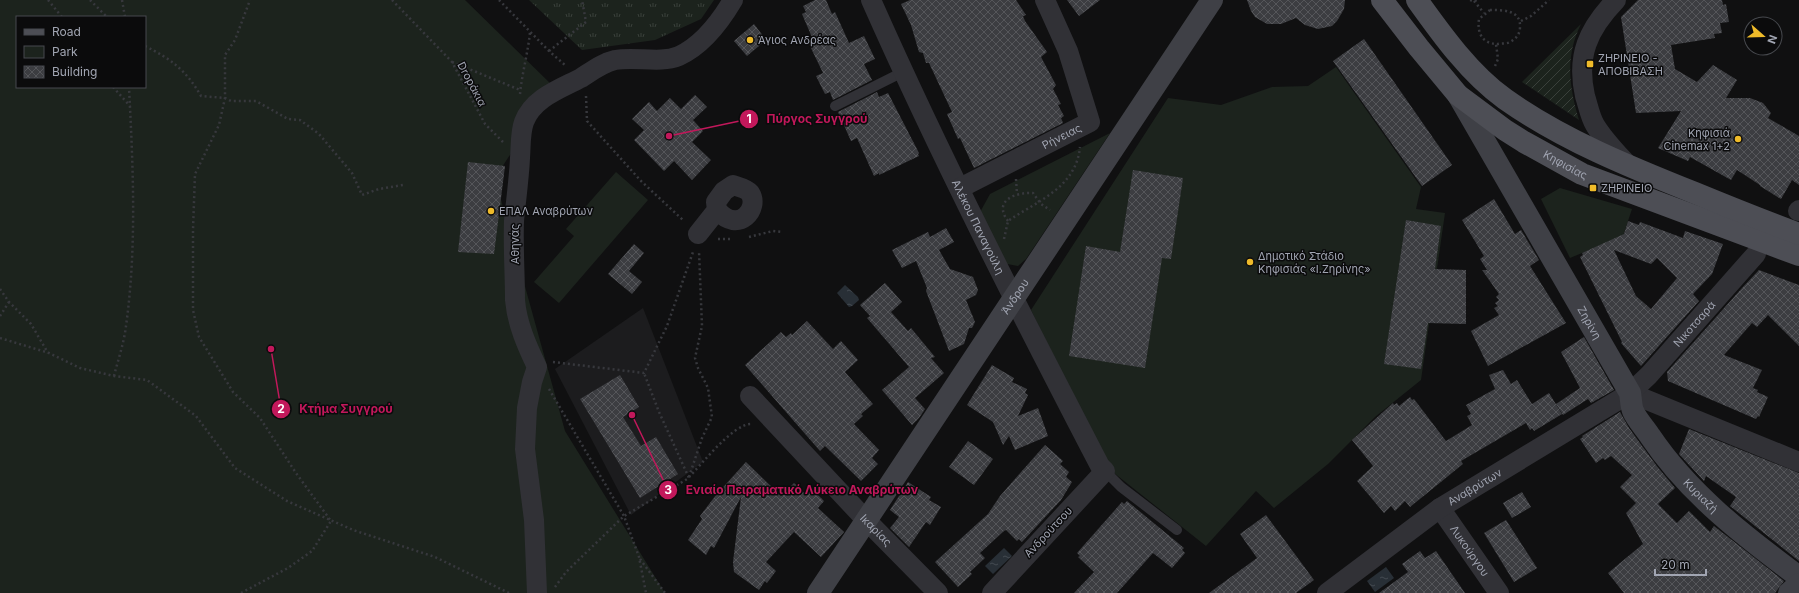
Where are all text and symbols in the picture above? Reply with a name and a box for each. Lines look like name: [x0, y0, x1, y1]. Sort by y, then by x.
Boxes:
legend: [16, 16, 146, 88]
north arrow: [1743, 16, 1783, 56]
text: Road: [52, 24, 81, 39]
place label: Άγιος Ανδρέας: [758, 33, 836, 47]
text: N: [1764, 33, 1780, 46]
marker: Άγιος Ανδρέας: [745, 35, 755, 45]
text: Park: [52, 44, 78, 59]
place label: ΖΗΡΙΝΕΙΟ - ΑΠΟΒΙΒΑΣΗ: [1598, 51, 1663, 78]
street label: Dropάκια: [454, 59, 490, 109]
marker: ΖΗΡΙΝΕΙΟ - ΑΠΟΒΙΒΑΣΗ: [1585, 59, 1595, 69]
text: Building: [52, 64, 97, 79]
callout: Πύργος Συγγρού: [739, 107, 876, 131]
text: 1: [746, 111, 752, 126]
text: Πύργος Συγγρού: [766, 111, 868, 126]
street label: Ρήνειας: [1040, 121, 1084, 152]
place label: Κηφισιά Cinemax 1+2: [1663, 126, 1730, 153]
marker: Κηφισιά Cinemax 1+2: [1733, 134, 1743, 144]
street label: Κηφισίας: [1541, 147, 1589, 182]
street label: Αλέκου Παναγούλη: [949, 177, 1008, 277]
place label: ΖΗΡΙΝΕΙΟ: [1601, 181, 1652, 195]
marker: ΖΗΡΙΝΕΙΟ: [1588, 183, 1598, 193]
place label: ΕΠΑΛ Αναβρύτων: [499, 204, 593, 218]
marker: ΕΠΑΛ Αναβρύτων: [486, 206, 496, 216]
street label: Αθηνάς: [508, 224, 522, 264]
place label: Δημοτικό Στάδιο Κηφισιάς «Ι.Ζηρίνης»: [1258, 249, 1371, 276]
marker: Δημοτικό Στάδιο Κηφισιάς «Ι.Ζηρίνης»: [1245, 257, 1255, 267]
street label: Άνδρου: [998, 276, 1032, 317]
street label: Νικοτσαρά: [1670, 298, 1718, 350]
street label: Ζηρίνη: [1574, 304, 1605, 342]
callout: Κτήμα Συγγρού: [271, 397, 401, 421]
text: 2: [277, 401, 285, 416]
text: Κτήμα Συγγρού: [299, 401, 393, 416]
street label: Αναβρύτων: [1445, 465, 1505, 509]
street label: Κυριαζή: [1680, 476, 1721, 516]
callout: Ενιαίο Πειραματικό Λύκειο Αναβρύτων: [658, 478, 926, 502]
text: 3: [664, 482, 672, 497]
text: Ενιαίο Πειραματικό Λύκειο Αναβρύτων: [686, 482, 919, 497]
street label: Ανδρούτσου: [1021, 504, 1075, 560]
street label: Ικαρίας: [857, 511, 895, 549]
street label: Λυκούργου: [1447, 522, 1492, 579]
scale bar: [1655, 551, 1706, 577]
text: 20 m: [1661, 557, 1690, 572]

